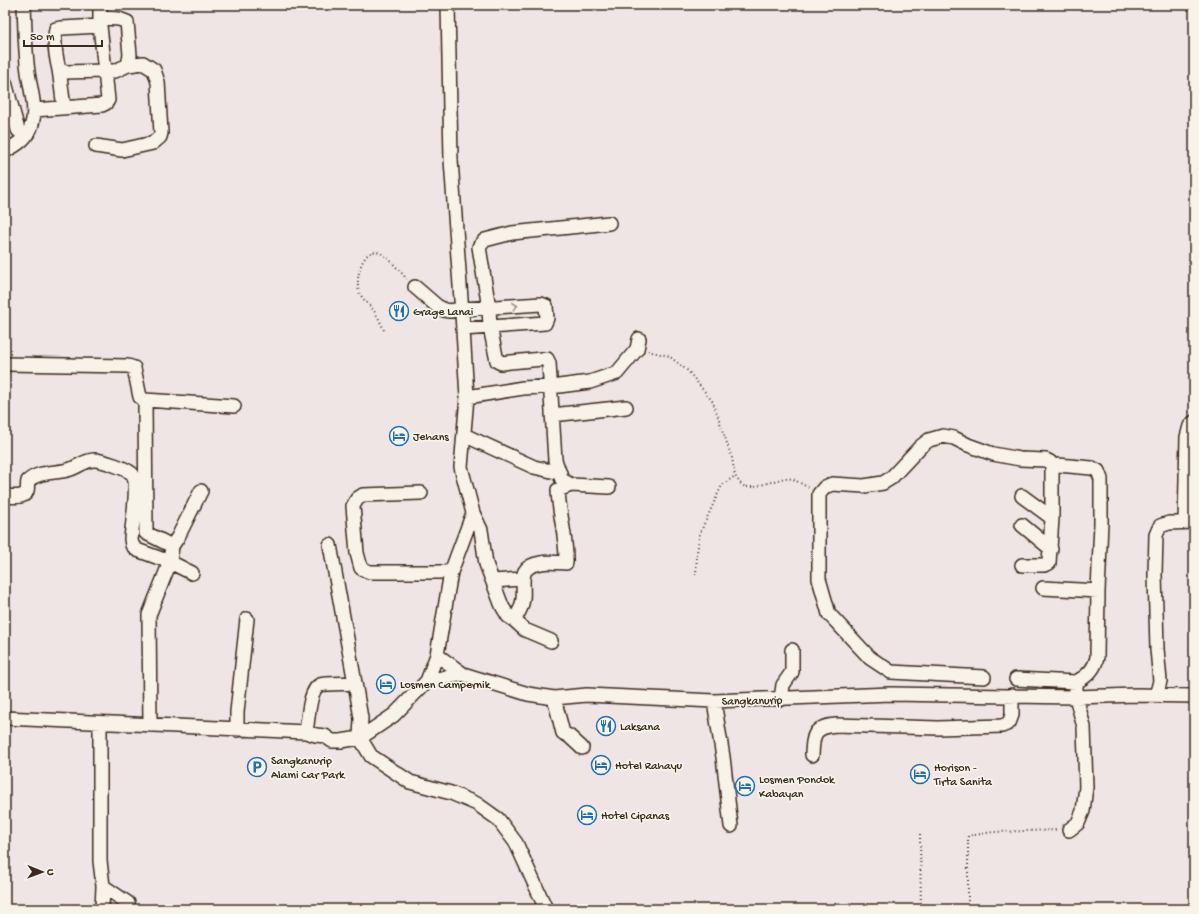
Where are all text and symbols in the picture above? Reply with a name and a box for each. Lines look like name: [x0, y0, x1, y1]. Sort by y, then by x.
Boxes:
scale bar: [24, 22, 102, 48]
text: 50 m: [30, 31, 55, 45]
restaurant icon: Grage Lanai: [388, 300, 410, 322]
one-way arrow: [512, 301, 518, 310]
place label: Grage Lanai: [413, 306, 474, 320]
hotel icon: Jehans: [388, 425, 410, 447]
place label: Jehans: [413, 431, 449, 445]
hotel icon: Losmen Campernik: [375, 673, 397, 695]
place label: Losmen Campernik: [400, 679, 492, 693]
street label: Sangkanurip: [721, 694, 783, 710]
restaurant icon: Laksana: [595, 715, 617, 737]
place label: Laksana: [620, 721, 660, 735]
hotel icon: Hotel Rahayu: [590, 754, 612, 776]
place label: Sangkanurip Alami Car Park: [271, 755, 346, 783]
parking icon: Sangkanurip Alami Car Park: [246, 756, 268, 778]
place label: Hotel Rahayu: [615, 760, 683, 774]
place label: Horison - Tirta Sanita: [933, 762, 992, 790]
hotel icon: Horison - Tirta Sanita: [909, 763, 931, 785]
place label: Losmen Pondok Kabayan: [759, 774, 836, 802]
hotel icon: Losmen Pondok Kabayan: [734, 775, 756, 797]
hotel icon: Hotel Cipanas: [576, 804, 598, 826]
place label: Hotel Cipanas: [601, 810, 670, 824]
north arrow: [22, 852, 62, 892]
text: U: [44, 869, 56, 876]

